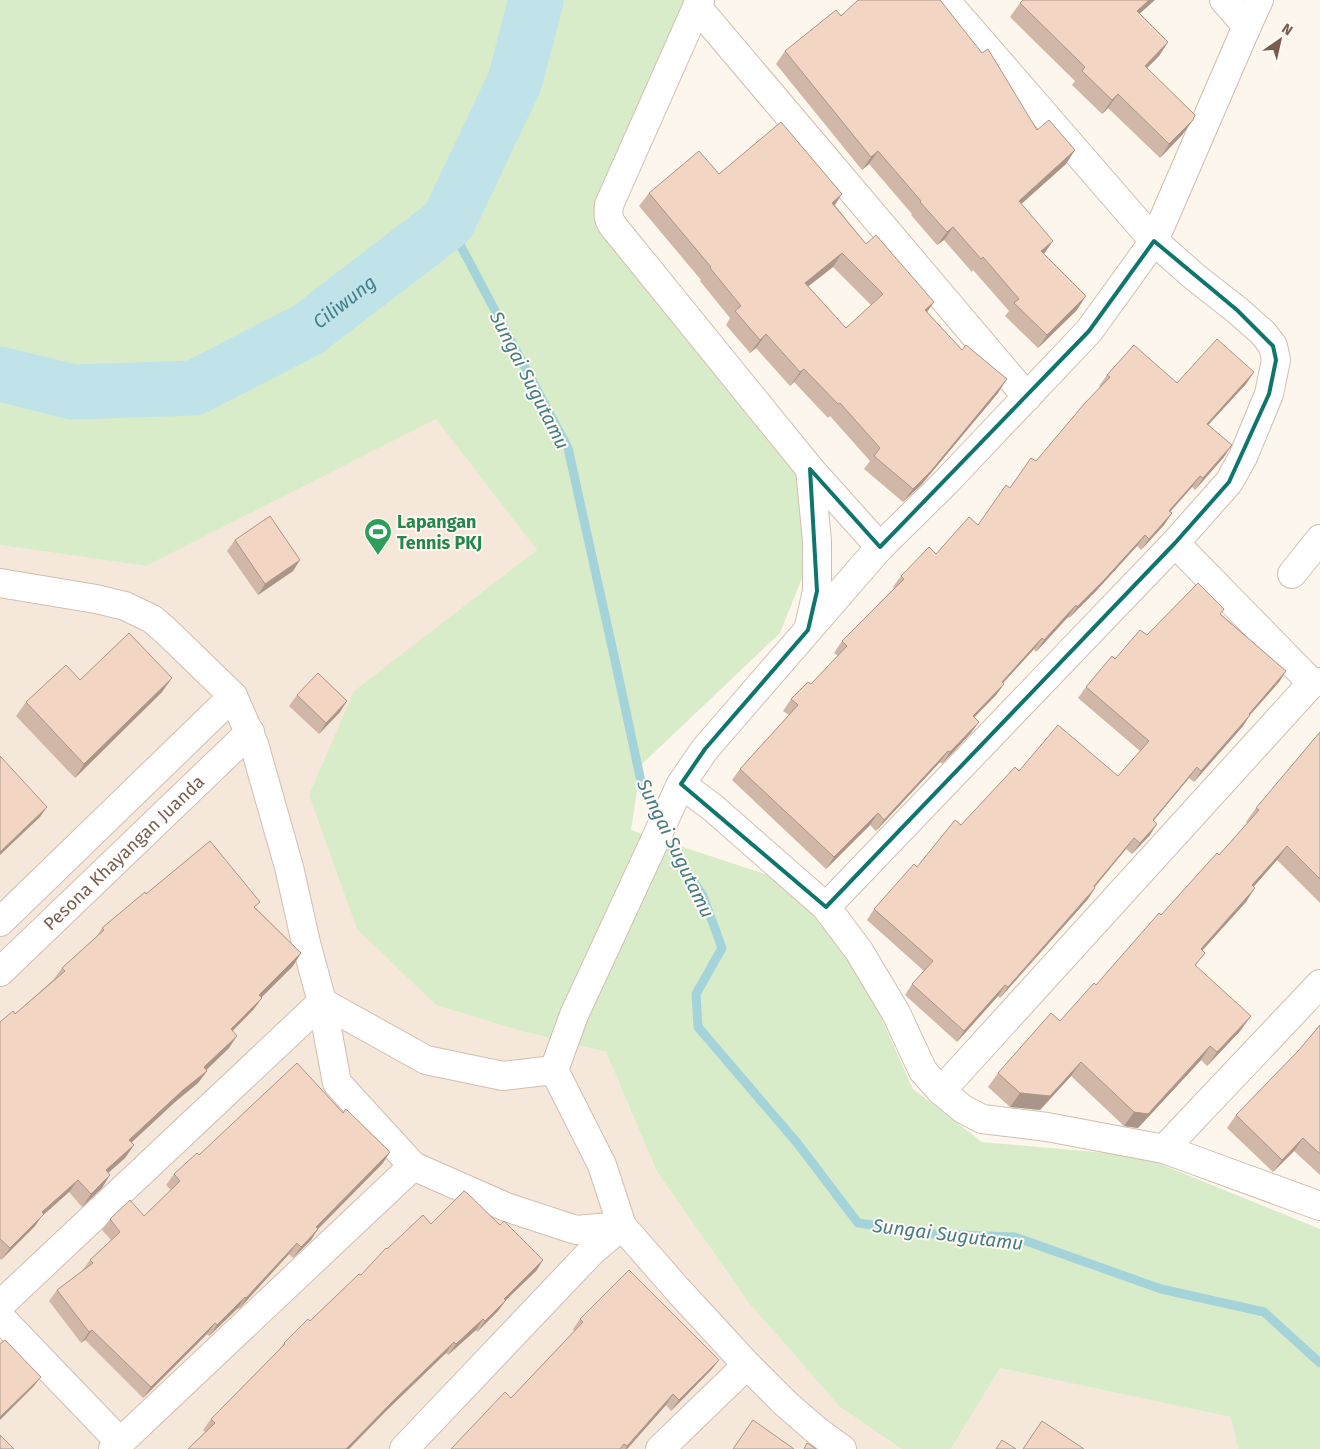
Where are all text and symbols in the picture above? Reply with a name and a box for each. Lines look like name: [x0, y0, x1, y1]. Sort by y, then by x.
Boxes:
north arrow: [1255, 15, 1305, 65]
text: N: [1278, 20, 1296, 39]
water label: Ciliwung: [308, 271, 380, 333]
water label: Sungai Sugutamu: [484, 307, 574, 453]
place label: Lapangan Tennis PKJ: [397, 511, 482, 554]
sports icon: Lapangan Tennis PKJ: [363, 517, 393, 556]
street label: Pesona Khayangan Juanda: [39, 771, 209, 935]
water label: Sungai Sugutamu: [632, 774, 719, 921]
water label: Sungai Sugutamu: [870, 1214, 1025, 1255]

